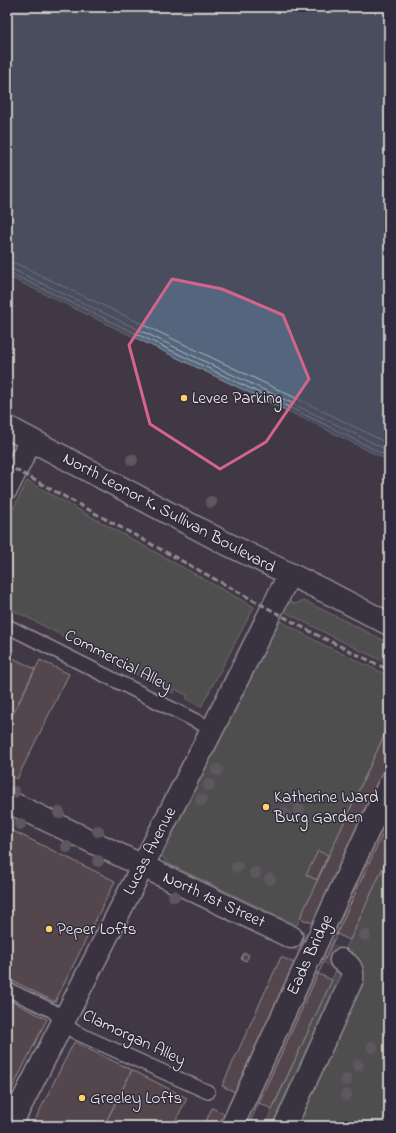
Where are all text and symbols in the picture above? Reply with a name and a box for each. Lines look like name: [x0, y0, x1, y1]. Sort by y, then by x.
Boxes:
place label: Levee Parking: [192, 386, 282, 413]
marker: Levee Parking: [179, 393, 189, 403]
street label: North Leonor K. Sullivan Boulevard: [58, 446, 280, 580]
street label: Commercial Alley: [59, 623, 176, 700]
place label: Katherine Ward Burg Garden: [273, 785, 379, 832]
street label: Lucas Avenue: [117, 802, 183, 900]
marker: Katherine Ward Burg Garden: [261, 802, 271, 812]
street label: North 1st Street: [159, 865, 270, 935]
street label: Eads Bridge: [280, 910, 342, 1000]
place label: Peper Lofts: [57, 917, 137, 942]
marker: Peper Lofts: [44, 924, 54, 934]
street label: Clamorgan Alley: [77, 1003, 190, 1075]
place label: Greeley Lofts: [90, 1086, 182, 1112]
marker: Greeley Lofts: [77, 1093, 87, 1103]

